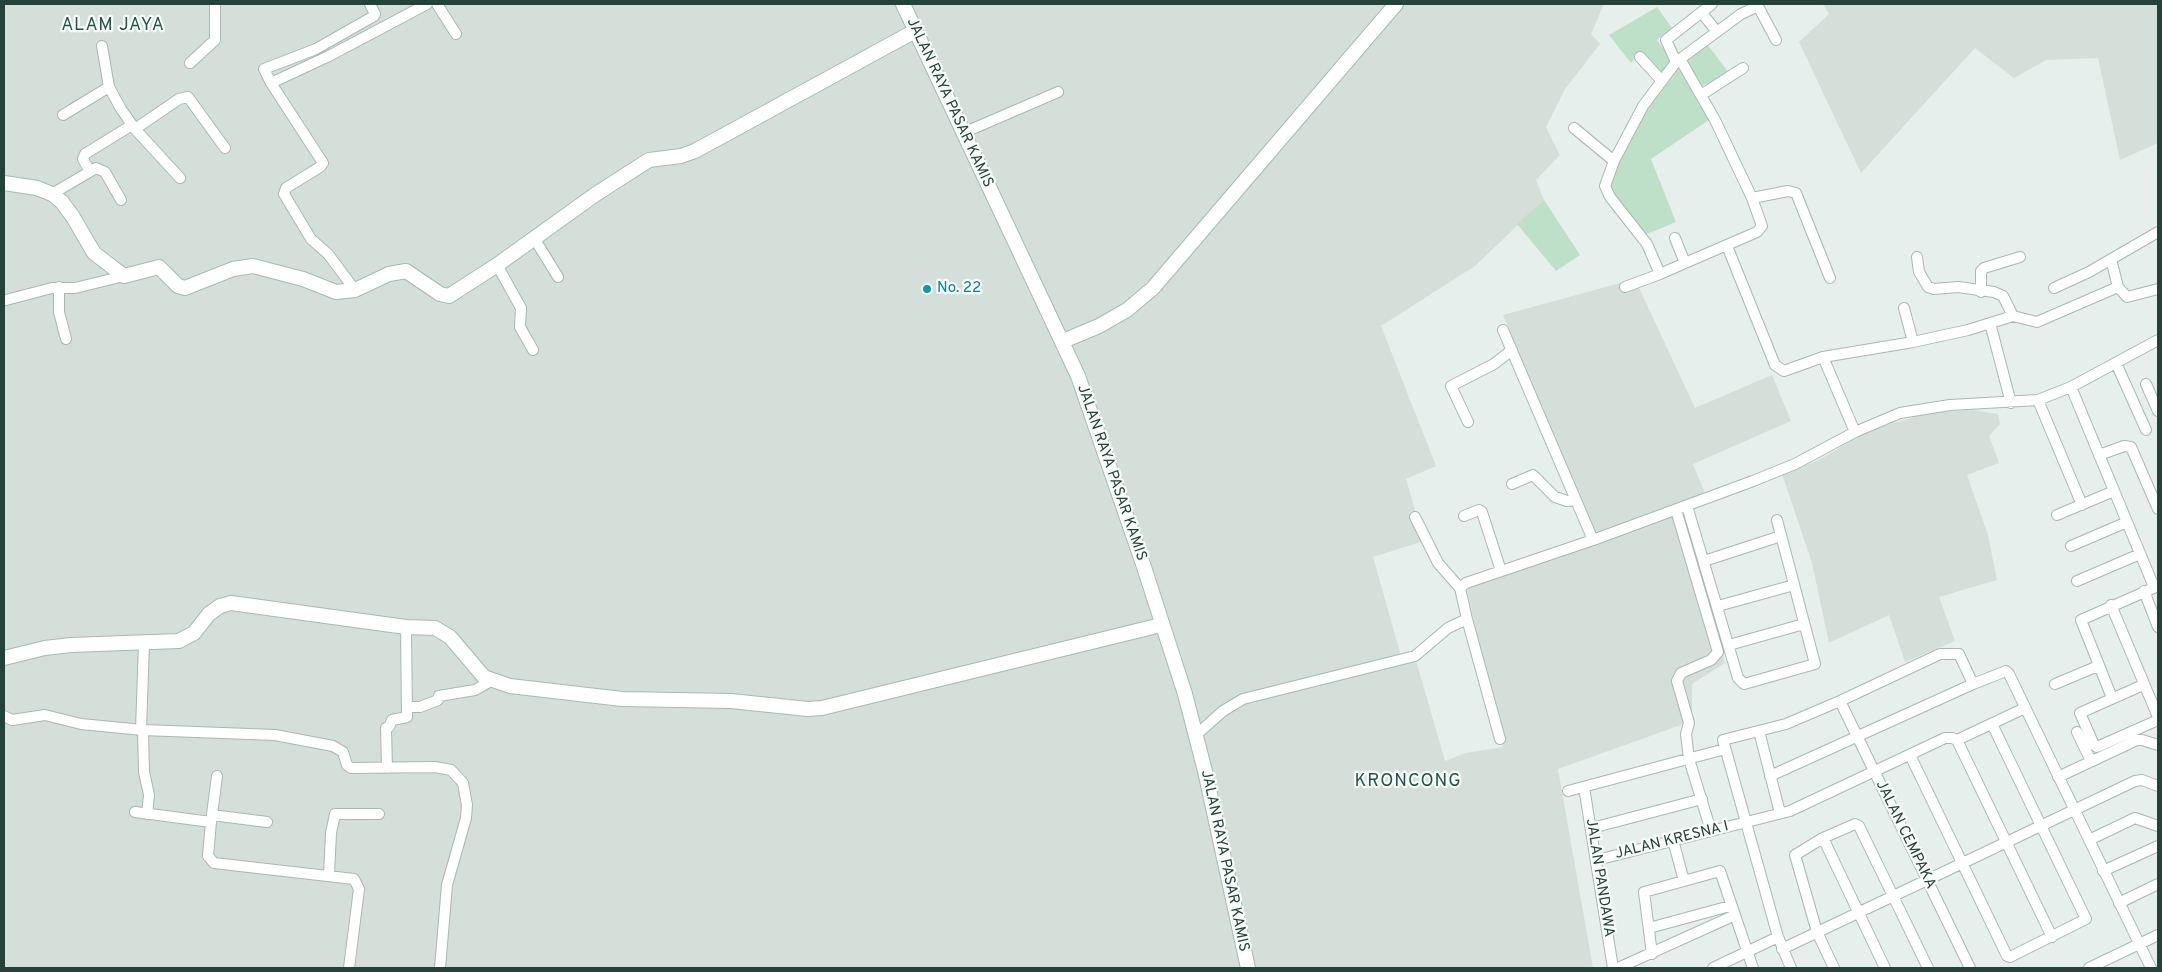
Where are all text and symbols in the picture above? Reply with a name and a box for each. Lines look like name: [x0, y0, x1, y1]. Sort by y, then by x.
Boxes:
district label: ALAM JAYA: [60, 15, 166, 37]
street label: JALAN RAYA PASAR KAMIS: [902, 15, 996, 191]
place label: No. 22: [937, 280, 981, 298]
marker: No. 22: [921, 283, 933, 295]
street label: JALAN RAYA PASAR KAMIS: [1072, 382, 1150, 564]
street label: JALAN RAYA PASAR KAMIS: [1196, 769, 1252, 953]
district label: KRONCONG: [1353, 771, 1463, 793]
street label: JALAN CEMPAKA: [1871, 778, 1939, 892]
street label: JALAN PANDAWA: [1581, 817, 1617, 939]
street label: JALAN KRESNA I: [1613, 818, 1731, 864]

